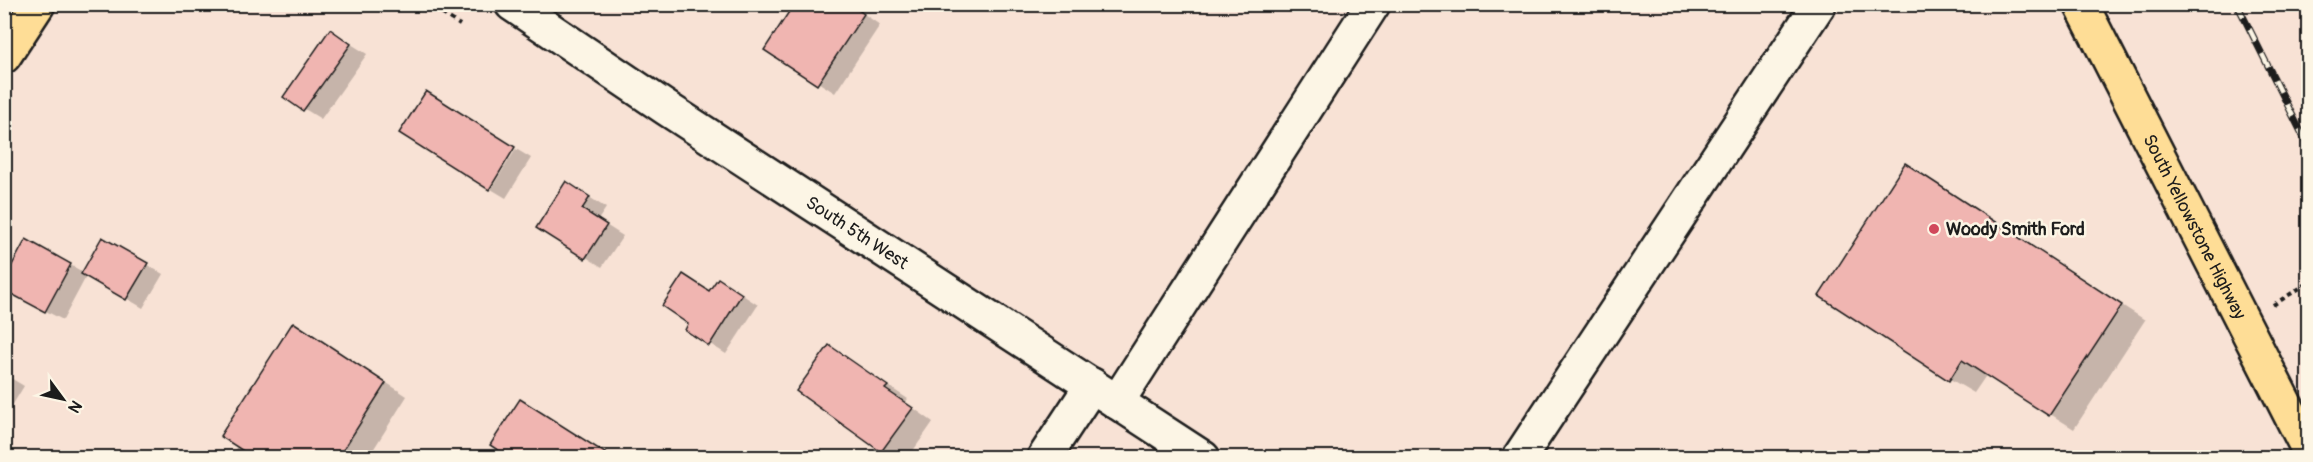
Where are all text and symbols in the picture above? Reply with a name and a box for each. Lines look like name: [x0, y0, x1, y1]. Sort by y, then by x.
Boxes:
street label: South Yellowstone Highway: [2138, 130, 2252, 323]
street label: South 5th West: [802, 191, 913, 275]
place label: Woody Smith Ford: [1946, 218, 2085, 241]
marker: Woody Smith Ford: [1927, 222, 1941, 236]
north arrow: [33, 369, 93, 429]
text: N: [63, 397, 86, 417]

